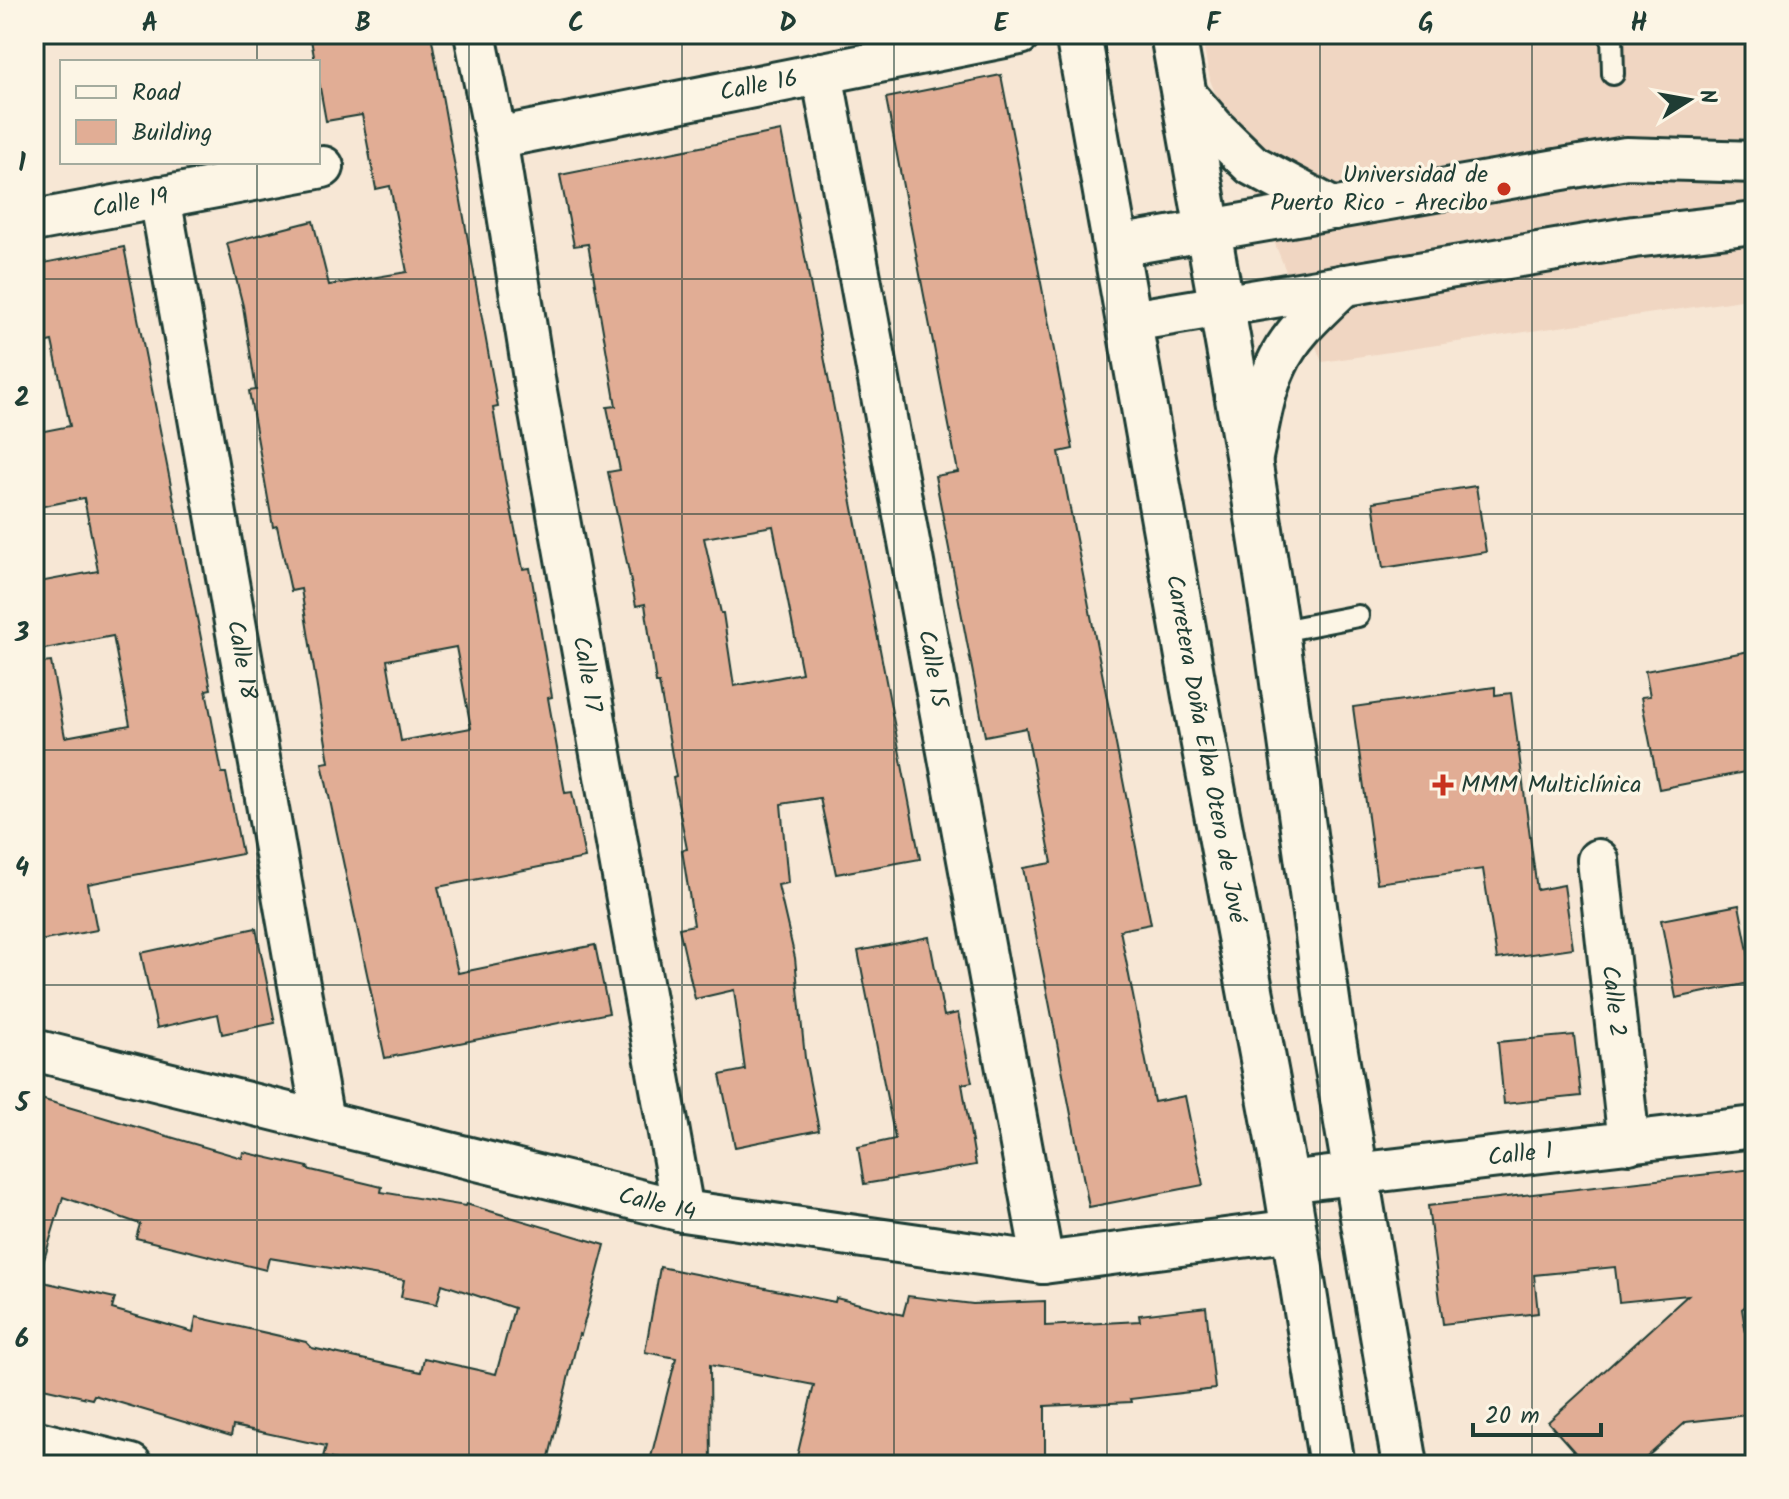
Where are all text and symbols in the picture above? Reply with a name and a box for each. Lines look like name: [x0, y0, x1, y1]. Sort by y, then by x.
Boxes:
text: A: [142, 3, 158, 45]
text: B: [355, 3, 371, 45]
text: C: [568, 3, 584, 45]
text: D: [779, 3, 797, 45]
text: E: [994, 3, 1010, 45]
text: F: [1206, 3, 1222, 45]
text: G: [1418, 3, 1434, 45]
text: H: [1631, 3, 1648, 45]
street label: Calle 16: [716, 59, 801, 113]
legend: [60, 60, 320, 164]
north arrow: [1649, 60, 1729, 140]
text: Road: [132, 74, 181, 113]
text: N: [1688, 87, 1725, 107]
text: Building: [132, 114, 212, 153]
text: 1: [18, 143, 26, 185]
place label: Universidad de Puerto Rico - Arecibo: [1270, 156, 1488, 223]
street label: Calle 19: [89, 177, 172, 229]
marker: Universidad de Puerto Rico - Arecibo: [1495, 180, 1513, 198]
text: 2: [14, 378, 30, 420]
street label: Carretera Doña Elba Otero de Jové: [1154, 572, 1257, 927]
text: 3: [14, 613, 29, 655]
street label: Calle 18: [216, 617, 268, 703]
street label: Calle 15: [906, 627, 959, 713]
street label: Calle 17: [561, 633, 613, 716]
place label: MMM Multiclínica: [1461, 766, 1642, 805]
marker: MMM Multiclínica: [1432, 774, 1454, 796]
text: 4: [15, 848, 29, 890]
street label: Calle 2: [1590, 963, 1637, 1039]
text: 5: [14, 1083, 30, 1125]
street label: Calle 1: [1486, 1131, 1555, 1178]
street label: Calle 14: [614, 1176, 698, 1232]
text: 6: [15, 1319, 29, 1361]
scale bar: [1473, 1387, 1601, 1437]
text: 20 m: [1485, 1397, 1540, 1436]

